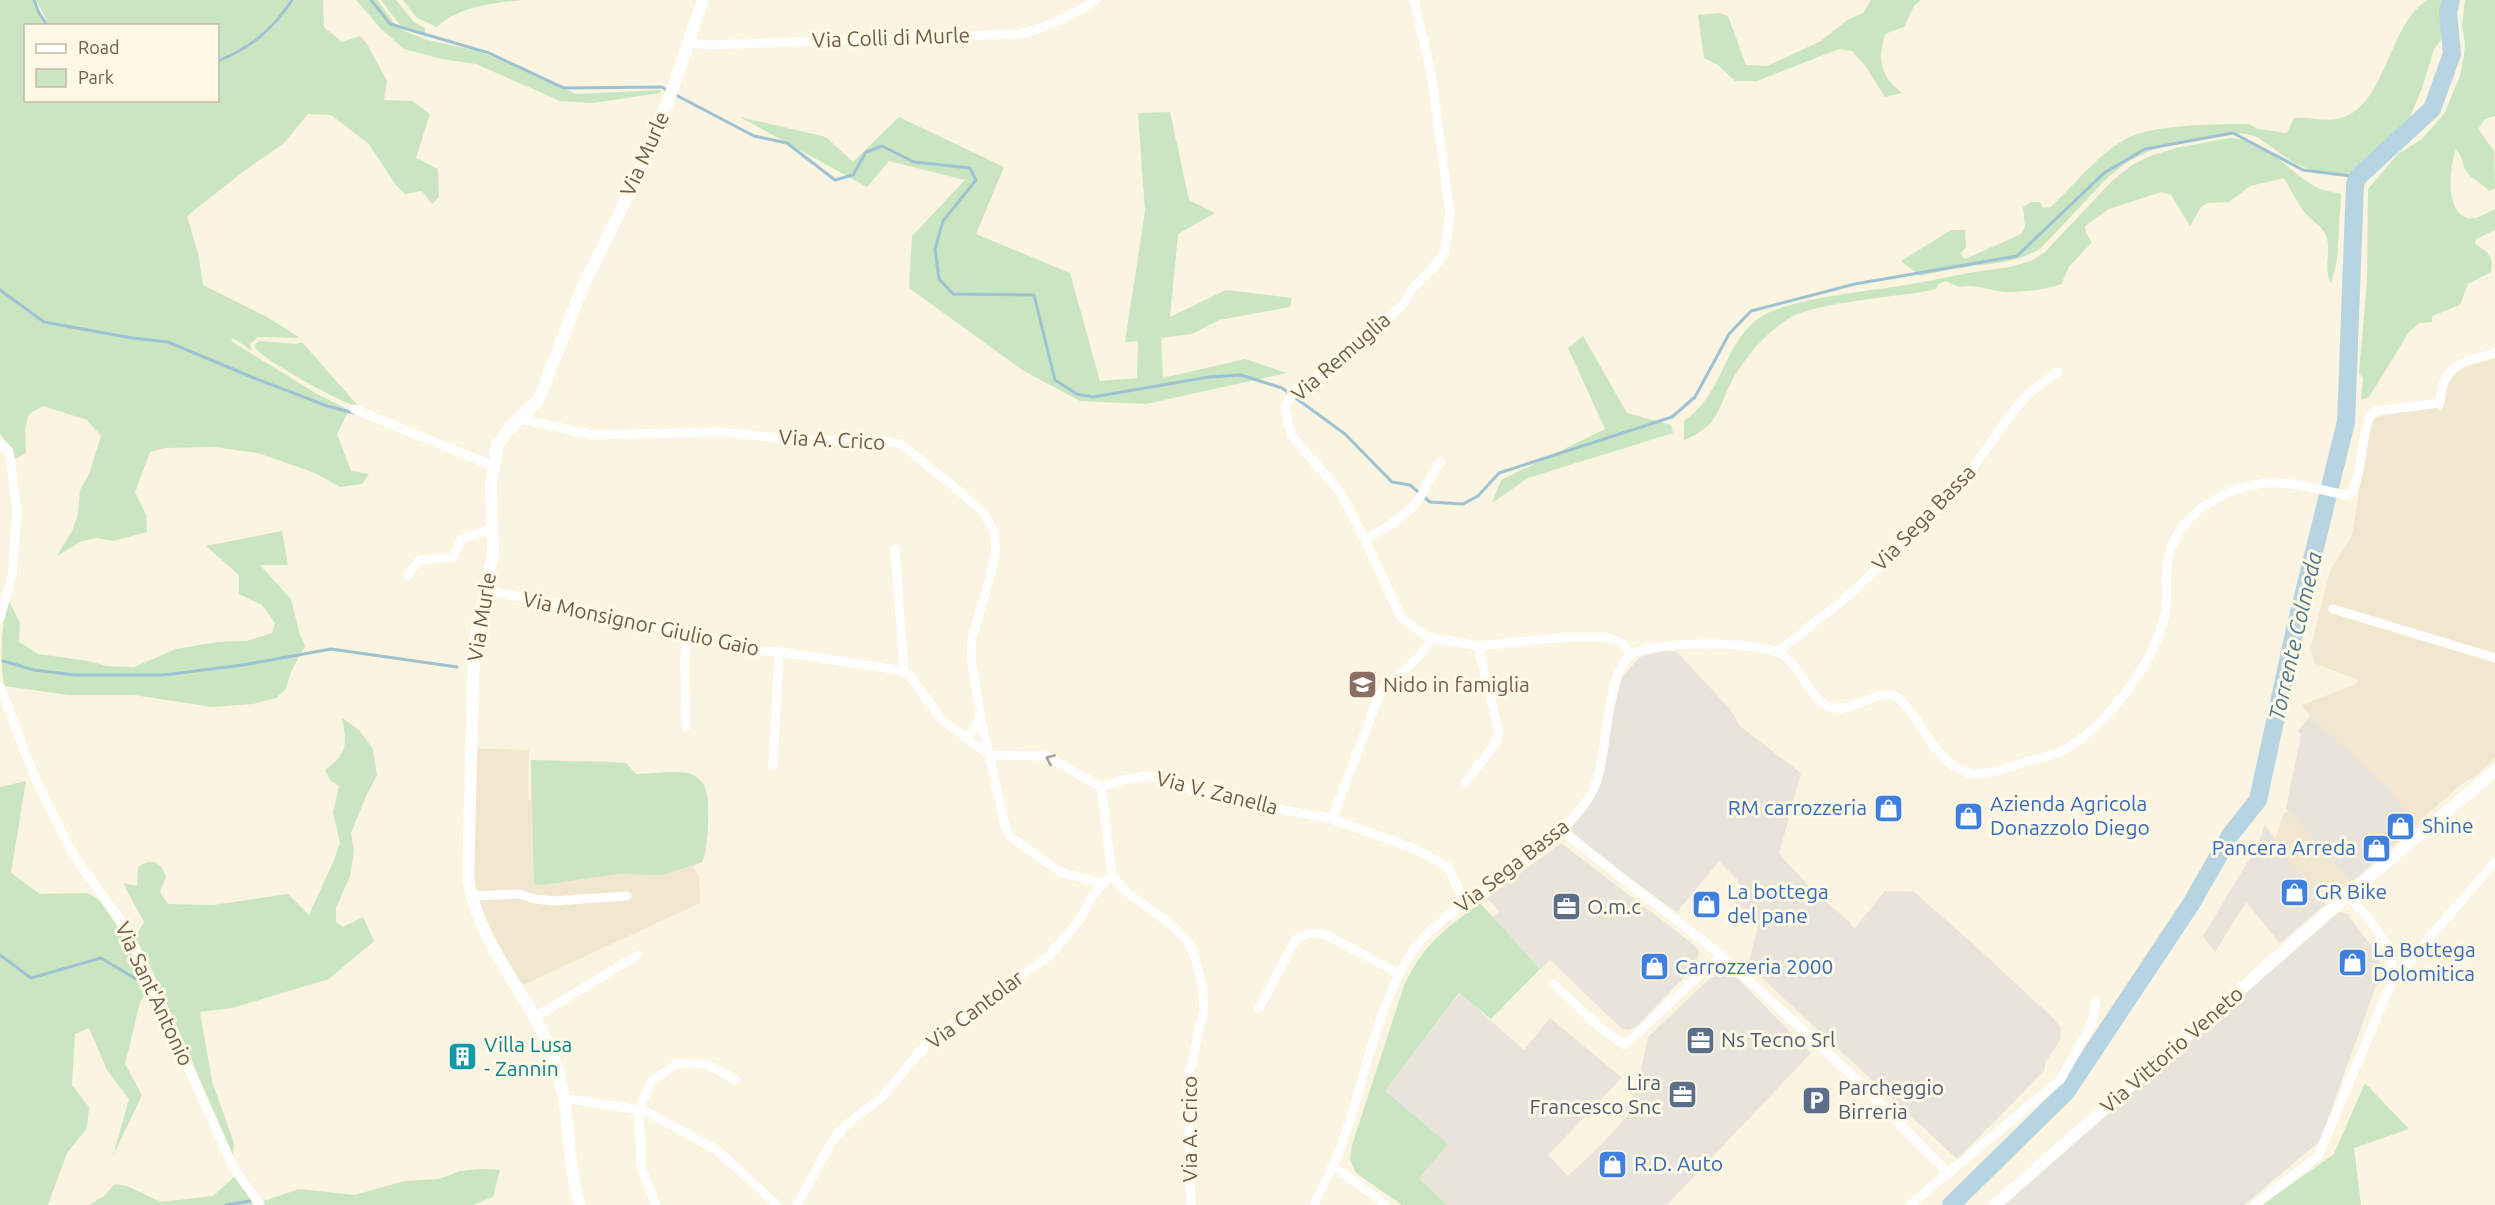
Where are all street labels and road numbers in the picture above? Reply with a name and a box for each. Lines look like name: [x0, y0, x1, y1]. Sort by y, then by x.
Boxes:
street label: Via Colli di Murle: [811, 22, 970, 52]
street label: Via Murle: [615, 108, 673, 200]
street label: Via Remuglia: [1286, 307, 1395, 406]
street label: Via A. Crico: [778, 424, 886, 454]
street label: Via Sega Bassa: [1867, 459, 1980, 575]
street label: Via Murle: [462, 571, 500, 663]
street label: Via Monsignor Giulio Gaio: [521, 586, 762, 660]
street label: Via V. Zanella: [1154, 765, 1281, 819]
street label: Via Sega Bassa: [1450, 813, 1573, 917]
street label: Via Sant'Antonio: [111, 918, 199, 1069]
street label: Via Cantolar: [921, 965, 1028, 1053]
street label: Via Vittorio Veneto: [2095, 981, 2248, 1118]
street label: Via A. Crico: [1177, 1076, 1201, 1182]

